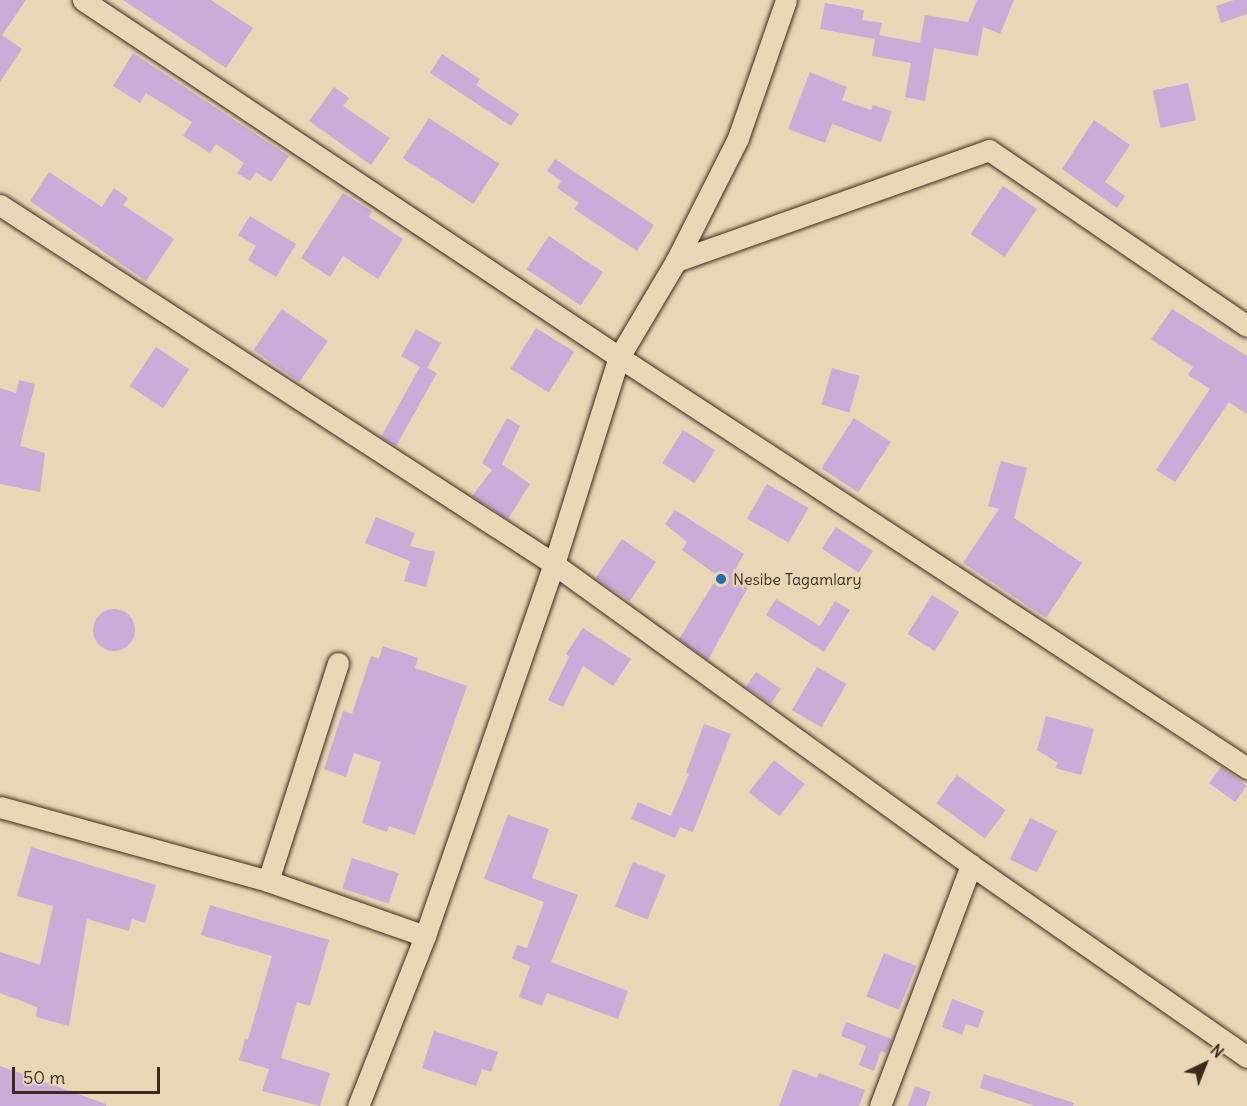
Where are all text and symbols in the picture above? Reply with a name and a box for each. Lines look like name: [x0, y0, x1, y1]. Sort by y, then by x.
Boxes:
place label: Nesibe Tagamlary: [733, 569, 862, 589]
marker: Nesibe Tagamlary: [714, 572, 728, 586]
north arrow: [1175, 1034, 1235, 1094]
text: N: [1206, 1040, 1228, 1062]
scale bar: [15, 1055, 164, 1093]
text: 50 m: [23, 1066, 65, 1089]

